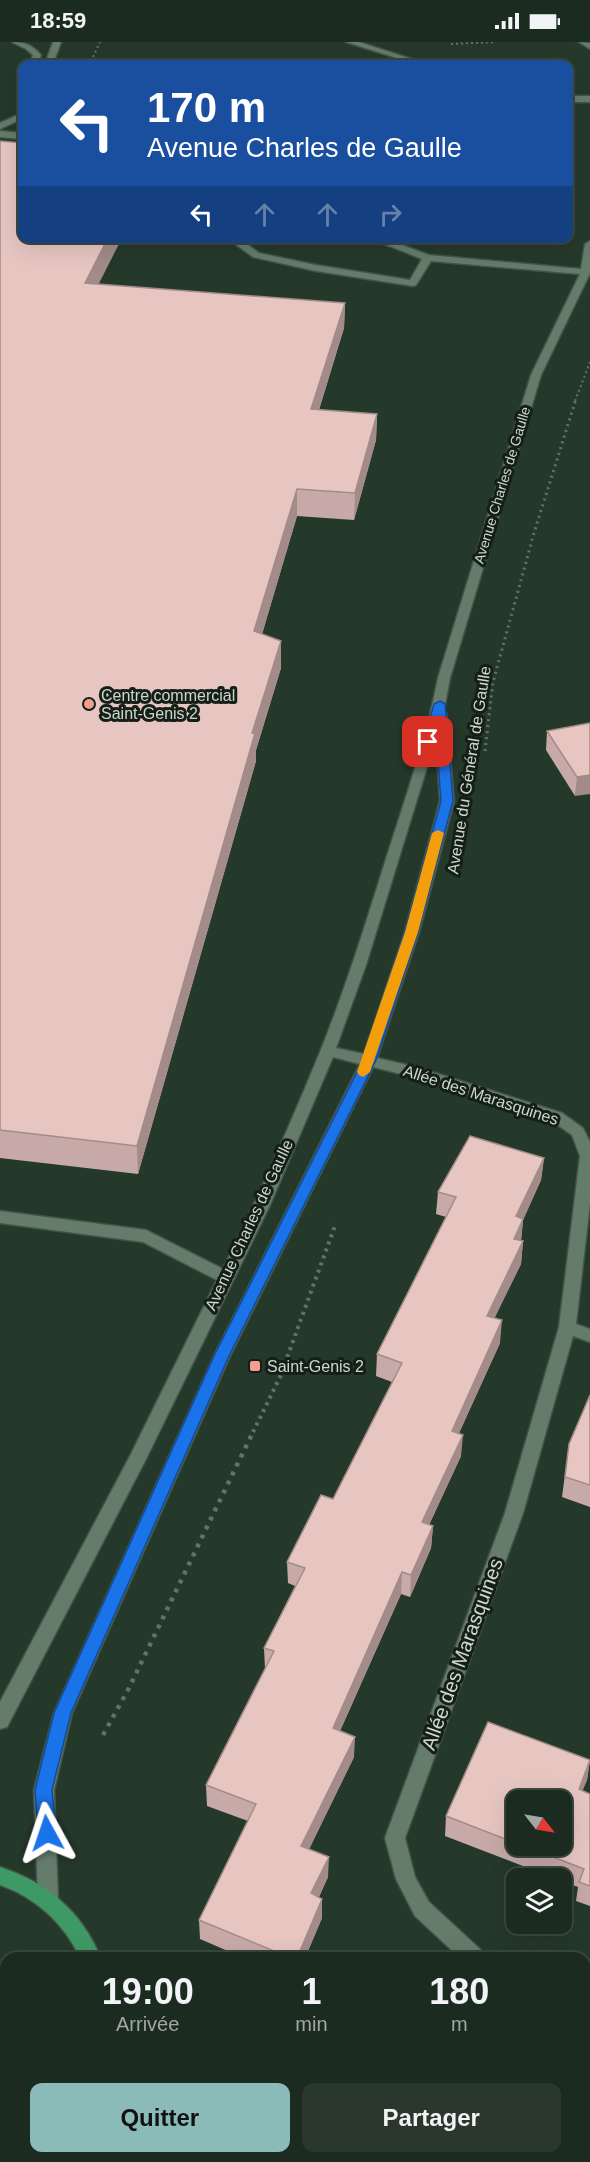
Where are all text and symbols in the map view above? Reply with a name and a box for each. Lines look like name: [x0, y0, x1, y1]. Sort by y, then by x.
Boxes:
text: 18:59: [30, 8, 86, 33]
icon: left: [48, 84, 126, 162]
text: 170 m: [147, 84, 266, 131]
text: Avenue Charles de Gaulle: [147, 133, 462, 163]
icon: left: [185, 198, 218, 231]
icon: ahead: [248, 198, 281, 231]
icon: ahead: [311, 198, 344, 231]
icon: right: [374, 198, 407, 231]
street label: Avenue Charles de Gaulle: [470, 404, 534, 565]
street label: Avenue du Général de Gaulle: [444, 665, 494, 875]
place label: Centre commercial Saint-Genis 2: [101, 687, 235, 722]
marker: Centre commercial Saint-Genis 2: [82, 697, 96, 711]
pin: [402, 716, 453, 767]
icon: arrive: [411, 725, 444, 758]
street label: Allée des Marasquines: [401, 1062, 561, 1128]
street label: Avenue Charles de Gaulle: [202, 1137, 296, 1313]
place label: Saint-Genis 2: [267, 1358, 364, 1375]
marker: Saint-Genis 2: [248, 1359, 262, 1373]
street label: Allée des Marasquines: [417, 1555, 507, 1753]
north arrow: [506, 1790, 572, 1856]
map controls: [506, 1790, 572, 1934]
position arrow: [15, 1801, 79, 1865]
button: layers: [506, 1868, 572, 1934]
text: 19:00: [102, 1971, 194, 2012]
text: 1: [301, 1971, 321, 2012]
text: 180: [429, 1971, 489, 2012]
text: Arrivée: [116, 2013, 179, 2035]
text: min: [295, 2013, 328, 2035]
text: m: [451, 2013, 468, 2035]
button: Quitter: [30, 2083, 290, 2152]
button: Partager: [302, 2083, 561, 2152]

